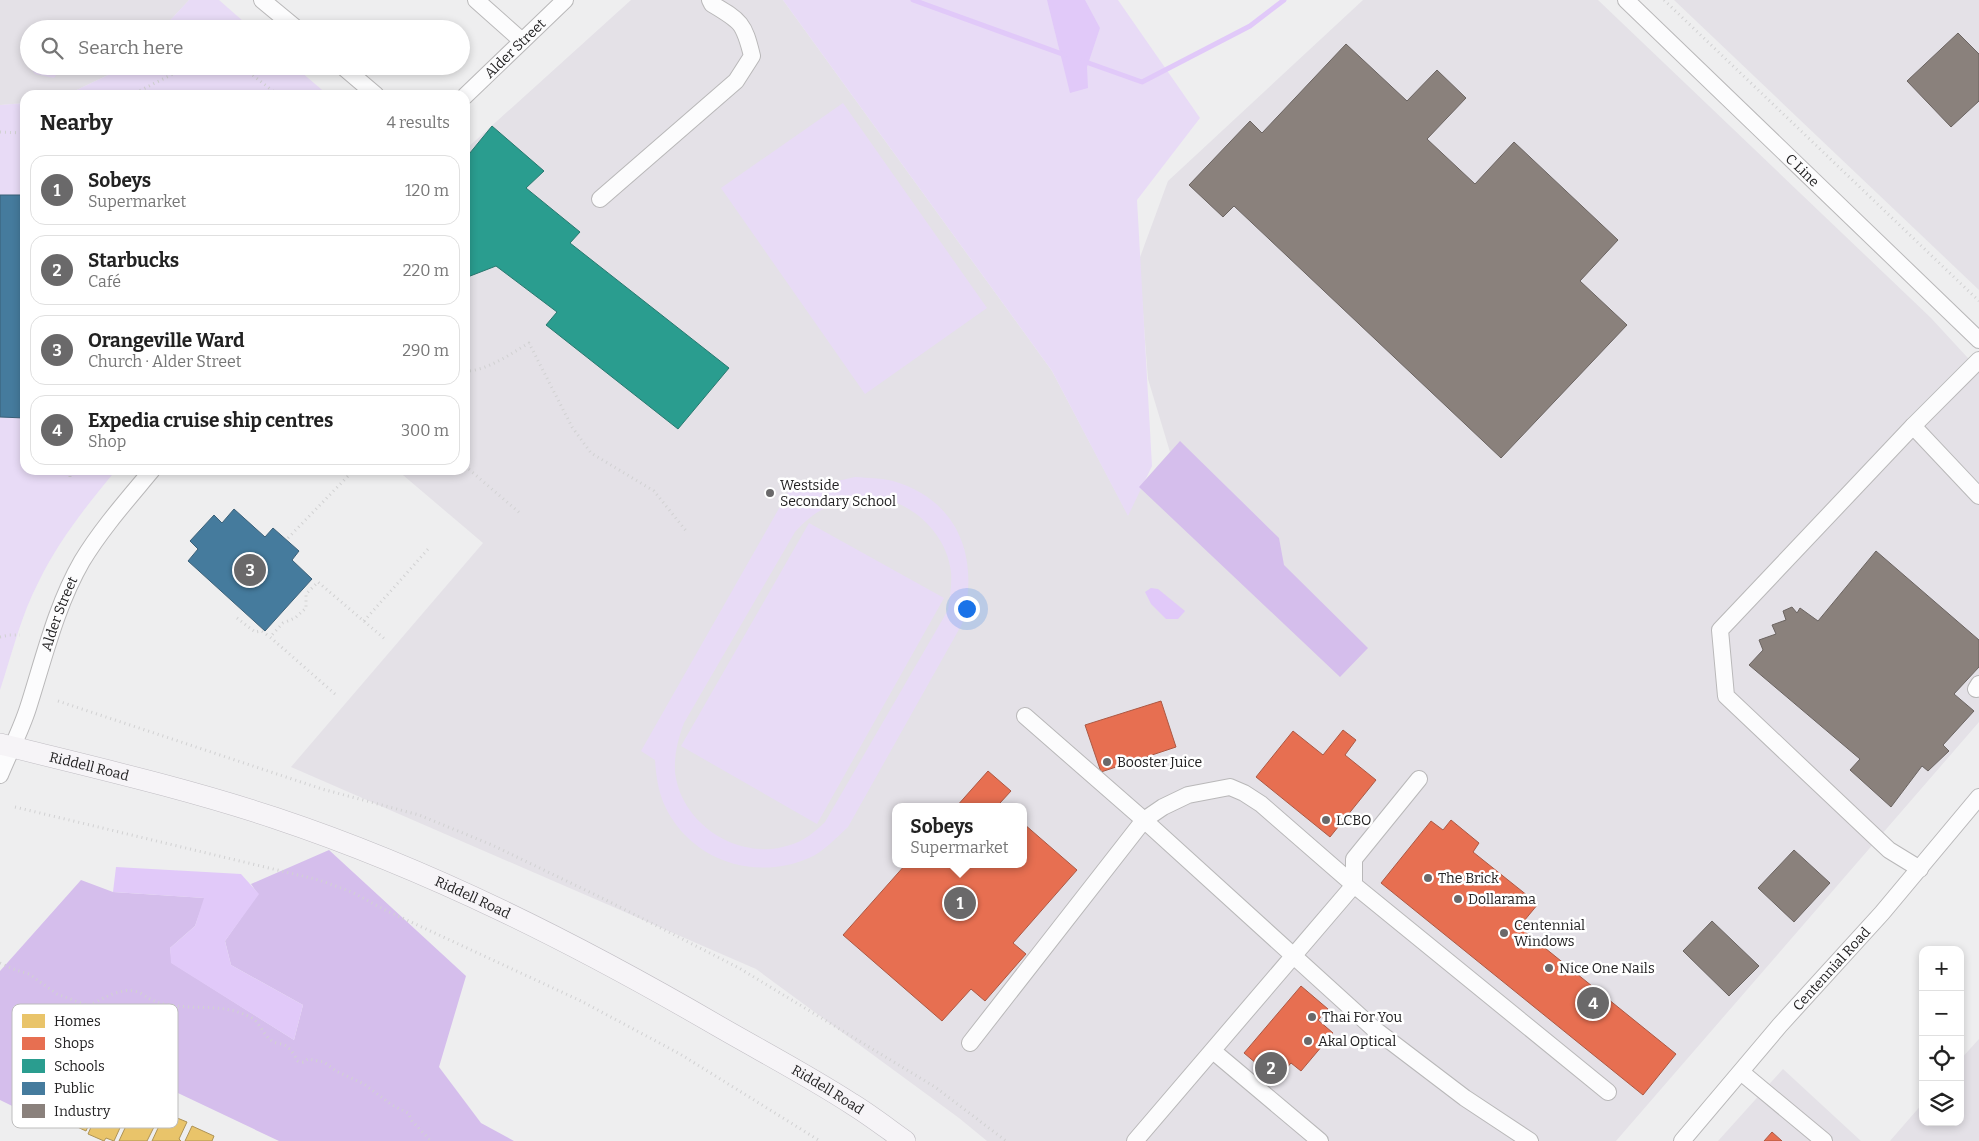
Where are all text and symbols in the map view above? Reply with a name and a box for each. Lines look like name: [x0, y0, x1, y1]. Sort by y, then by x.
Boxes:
street label: Alder Street: [481, 15, 549, 82]
search box: [20, 20, 470, 75]
icon: search: [38, 34, 66, 62]
text: Search here: [78, 36, 183, 59]
text: Nearby: [40, 110, 113, 136]
text: 4 results: [387, 113, 450, 132]
street label: C Line: [1782, 150, 1822, 190]
text: Sobeys: [88, 169, 151, 192]
text: 1: [54, 181, 60, 200]
text: 120 m: [405, 181, 449, 200]
text: Supermarket: [88, 192, 186, 211]
text: Starbucks: [88, 249, 179, 272]
text: 2: [52, 261, 62, 280]
text: 220 m: [403, 261, 449, 280]
text: Café: [88, 272, 121, 291]
text: Orangeville Ward: [88, 329, 245, 352]
text: 3: [52, 341, 62, 360]
text: 290 m: [402, 341, 449, 360]
text: Church · Alder Street: [88, 352, 242, 371]
text: Expedia cruise ship centres: [88, 409, 333, 432]
text: 4: [52, 421, 62, 440]
text: 300 m: [401, 421, 449, 440]
text: Shop: [88, 432, 126, 451]
place label: Westside Secondary School: [780, 477, 896, 510]
marker: Westside Secondary School: [764, 487, 776, 499]
pin: 3: [234, 551, 266, 589]
street label: Alder Street: [38, 574, 81, 653]
your location: [954, 596, 980, 622]
street label: Riddell Road: [48, 749, 131, 785]
place label: Booster Juice: [1117, 754, 1202, 771]
marker: Booster Juice: [1101, 756, 1113, 768]
popup: [892, 803, 1027, 868]
place label: LCBO: [1336, 812, 1371, 829]
marker: LCBO: [1320, 814, 1332, 826]
text: Sobeys: [910, 815, 973, 838]
text: Supermarket: [910, 838, 1009, 857]
place label: The Brick: [1438, 870, 1499, 887]
marker: The Brick: [1422, 872, 1434, 884]
street label: Riddell Road: [432, 873, 513, 922]
pin: 1: [944, 884, 976, 922]
place label: Dollarama: [1468, 891, 1536, 908]
marker: Dollarama: [1452, 893, 1464, 905]
place label: Centennial Windows: [1514, 917, 1585, 950]
street label: Centennial Road: [1789, 924, 1874, 1014]
marker: Centennial Windows: [1498, 927, 1510, 939]
map controls: [1919, 946, 1964, 1126]
button: +: [1919, 946, 1964, 991]
place label: Nice One Nails: [1559, 960, 1655, 977]
marker: Nice One Nails: [1543, 962, 1555, 974]
pin: 4: [1577, 984, 1609, 1022]
button: −: [1919, 991, 1964, 1036]
legend: [12, 1004, 178, 1128]
place label: Thai For You: [1322, 1009, 1403, 1026]
marker: Thai For You: [1306, 1011, 1318, 1023]
text: Homes: [54, 1013, 101, 1030]
place label: Akal Optical: [1318, 1033, 1396, 1050]
text: Shops: [54, 1035, 94, 1052]
marker: Akal Optical: [1302, 1035, 1314, 1047]
button: locate: [1919, 1036, 1964, 1081]
pin: 2: [1255, 1049, 1287, 1087]
text: Schools: [54, 1058, 105, 1075]
street label: Riddell Road: [789, 1061, 867, 1118]
text: Public: [54, 1080, 94, 1097]
button: layers: [1919, 1081, 1964, 1126]
text: Industry: [54, 1103, 111, 1120]

